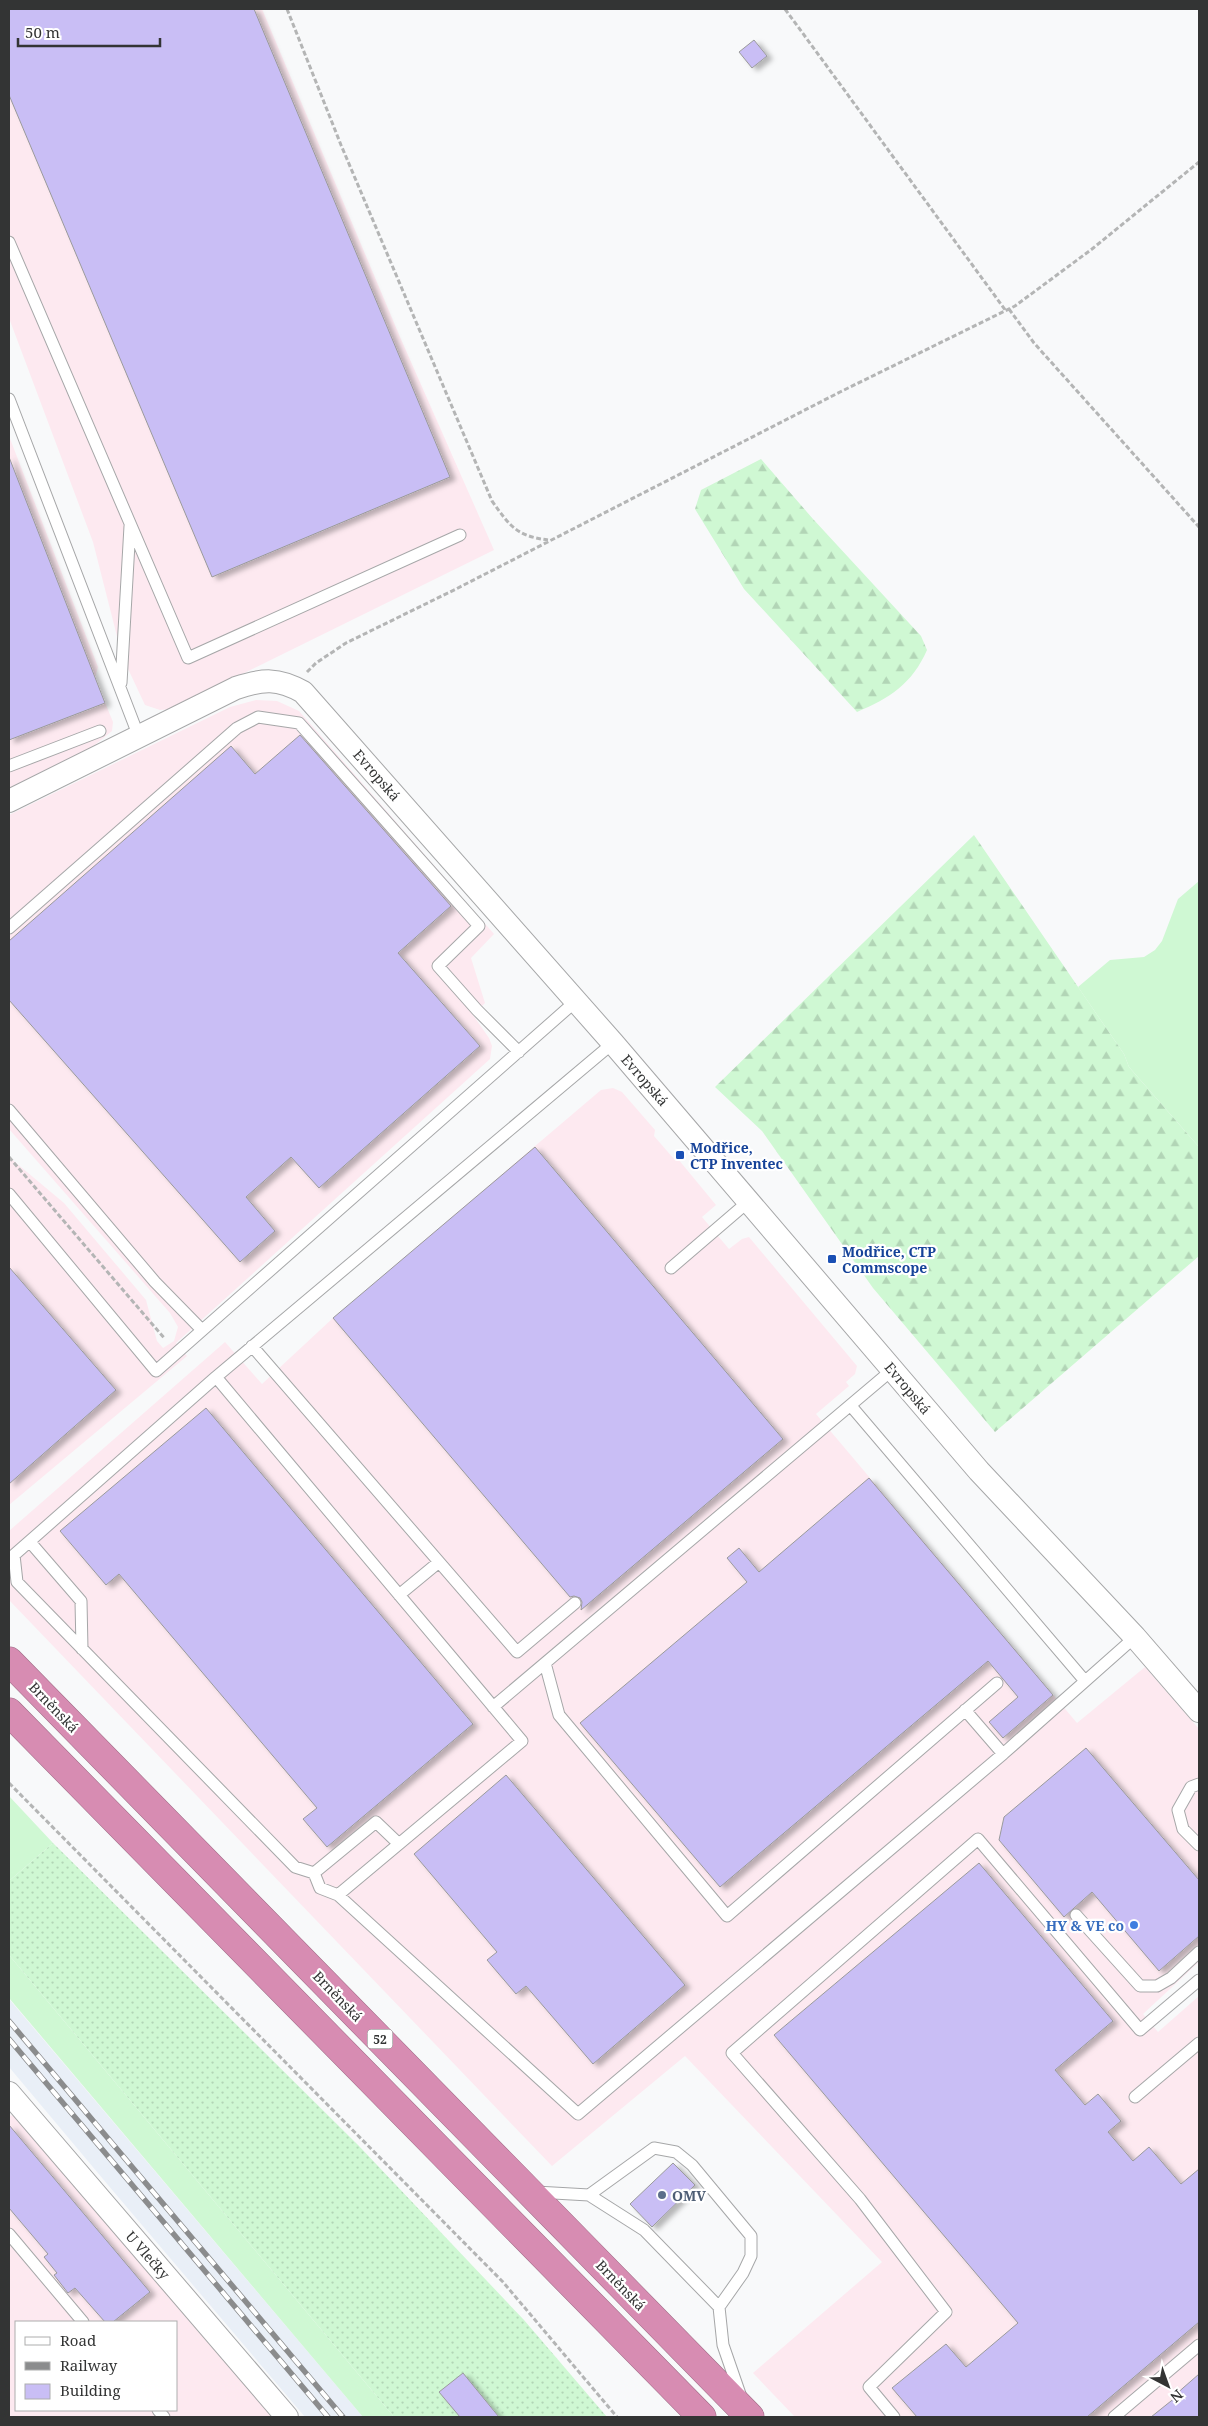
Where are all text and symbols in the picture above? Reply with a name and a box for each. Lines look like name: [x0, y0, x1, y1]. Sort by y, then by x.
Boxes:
scale bar: [18, 15, 160, 47]
text: 50 m: [25, 22, 60, 42]
street label: Evropská: [349, 745, 405, 805]
street label: Evropská: [617, 1050, 673, 1110]
place label: Modřice, CTP Inventec: [690, 1138, 783, 1173]
marker: Modřice, CTP Inventec: [674, 1149, 686, 1161]
place label: Modřice, CTP Commscope: [842, 1242, 936, 1277]
marker: Modřice, CTP Commscope: [826, 1253, 838, 1265]
street label: Evropská: [881, 1358, 935, 1418]
street label: Brněnská: [25, 1677, 83, 1737]
place label: HY & VE co: [1046, 1916, 1124, 1935]
marker: HY & VE co: [1128, 1919, 1140, 1931]
street label: Brněnská: [309, 1966, 367, 2026]
road number: 52: [368, 2030, 392, 2048]
place label: OMV: [672, 2186, 706, 2205]
marker: OMV: [656, 2189, 668, 2201]
street label: U Vlečky: [122, 2227, 174, 2283]
street label: Brněnská: [592, 2255, 650, 2315]
legend: [15, 2321, 178, 2411]
text: Road: [60, 2330, 96, 2350]
text: Railway: [60, 2355, 118, 2375]
north arrow: [1143, 2361, 1193, 2411]
text: Building: [60, 2380, 121, 2400]
text: N: [1166, 2385, 1187, 2407]

